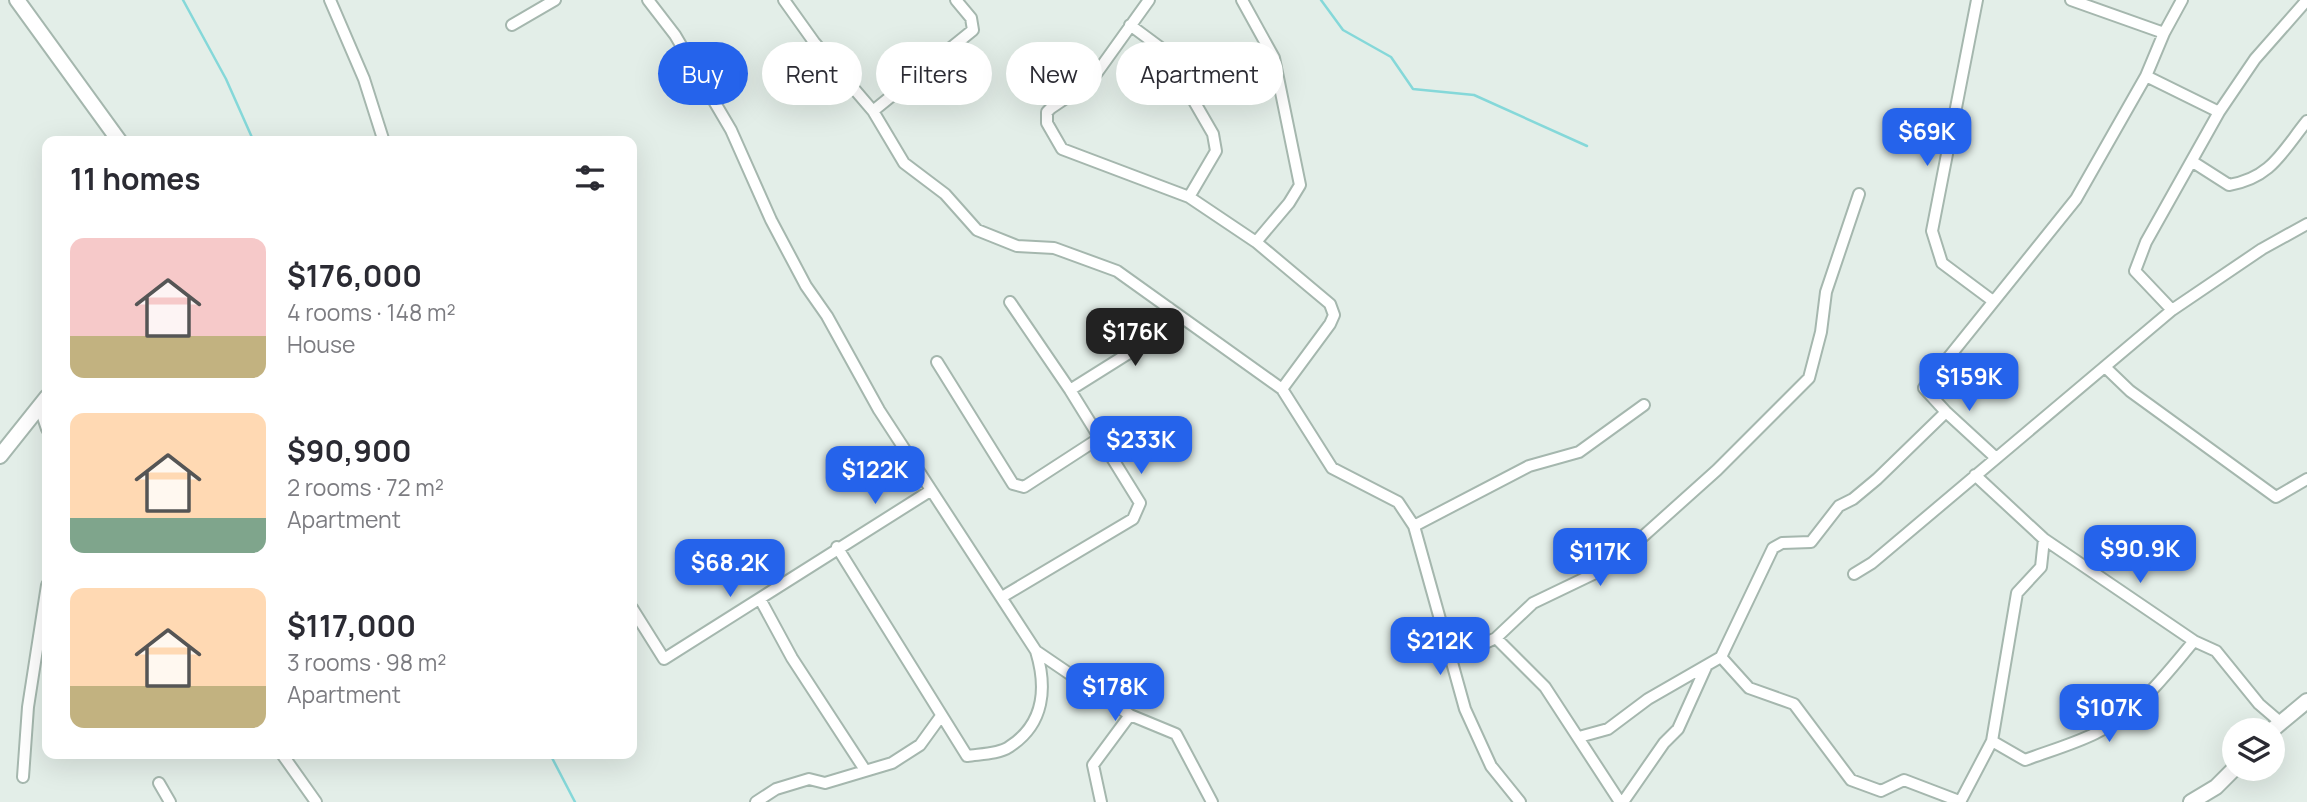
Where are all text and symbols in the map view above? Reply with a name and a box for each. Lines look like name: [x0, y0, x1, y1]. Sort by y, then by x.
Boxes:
chip: Buy: [658, 42, 748, 105]
chip: Rent: [762, 42, 862, 105]
chip: Filters: [876, 42, 992, 105]
chip: New: [1006, 42, 1102, 105]
chip: Apartment: [1116, 42, 1283, 105]
pin: $69K: [1886, 108, 1968, 168]
text: $69K: [1898, 115, 1956, 147]
text: 11 homes: [70, 158, 201, 199]
icon: filters: [571, 159, 609, 197]
text: $176,000: [287, 255, 422, 296]
icon: home: [126, 266, 210, 350]
text: 4 rooms · 148 m²: [287, 296, 456, 328]
pin: $176K: [1086, 308, 1184, 368]
text: $176K: [1102, 315, 1168, 347]
text: House: [287, 328, 356, 360]
pin: $159K: [1920, 354, 2018, 413]
text: $159K: [1935, 360, 2003, 392]
pin: $233K: [1092, 416, 1190, 476]
text: $233K: [1106, 423, 1176, 455]
text: $90,900: [287, 430, 411, 471]
icon: home: [126, 441, 210, 525]
pin: $122K: [826, 447, 924, 506]
text: $122K: [842, 453, 908, 485]
text: 2 rooms · 72 m²: [287, 471, 444, 503]
text: Apartment: [287, 503, 401, 535]
pin: $90.9K: [2083, 526, 2197, 585]
pin: $117K: [1551, 528, 1649, 588]
text: $90.9K: [2100, 532, 2180, 564]
text: $117K: [1569, 535, 1631, 567]
pin: $68.2K: [673, 540, 787, 599]
text: $68.2K: [691, 546, 769, 578]
text: $117,000: [287, 605, 416, 646]
icon: home: [126, 616, 210, 700]
pin: $212K: [1391, 618, 1489, 677]
text: $212K: [1407, 624, 1473, 656]
text: 3 rooms · 98 m²: [287, 646, 447, 678]
pin: $178K: [1066, 664, 1164, 723]
text: $178K: [1082, 670, 1148, 702]
text: Apartment: [287, 678, 401, 710]
pin: $107K: [2060, 684, 2158, 744]
text: $107K: [2076, 691, 2142, 723]
map controls: [2222, 718, 2285, 781]
button: layers: [2222, 718, 2285, 781]

